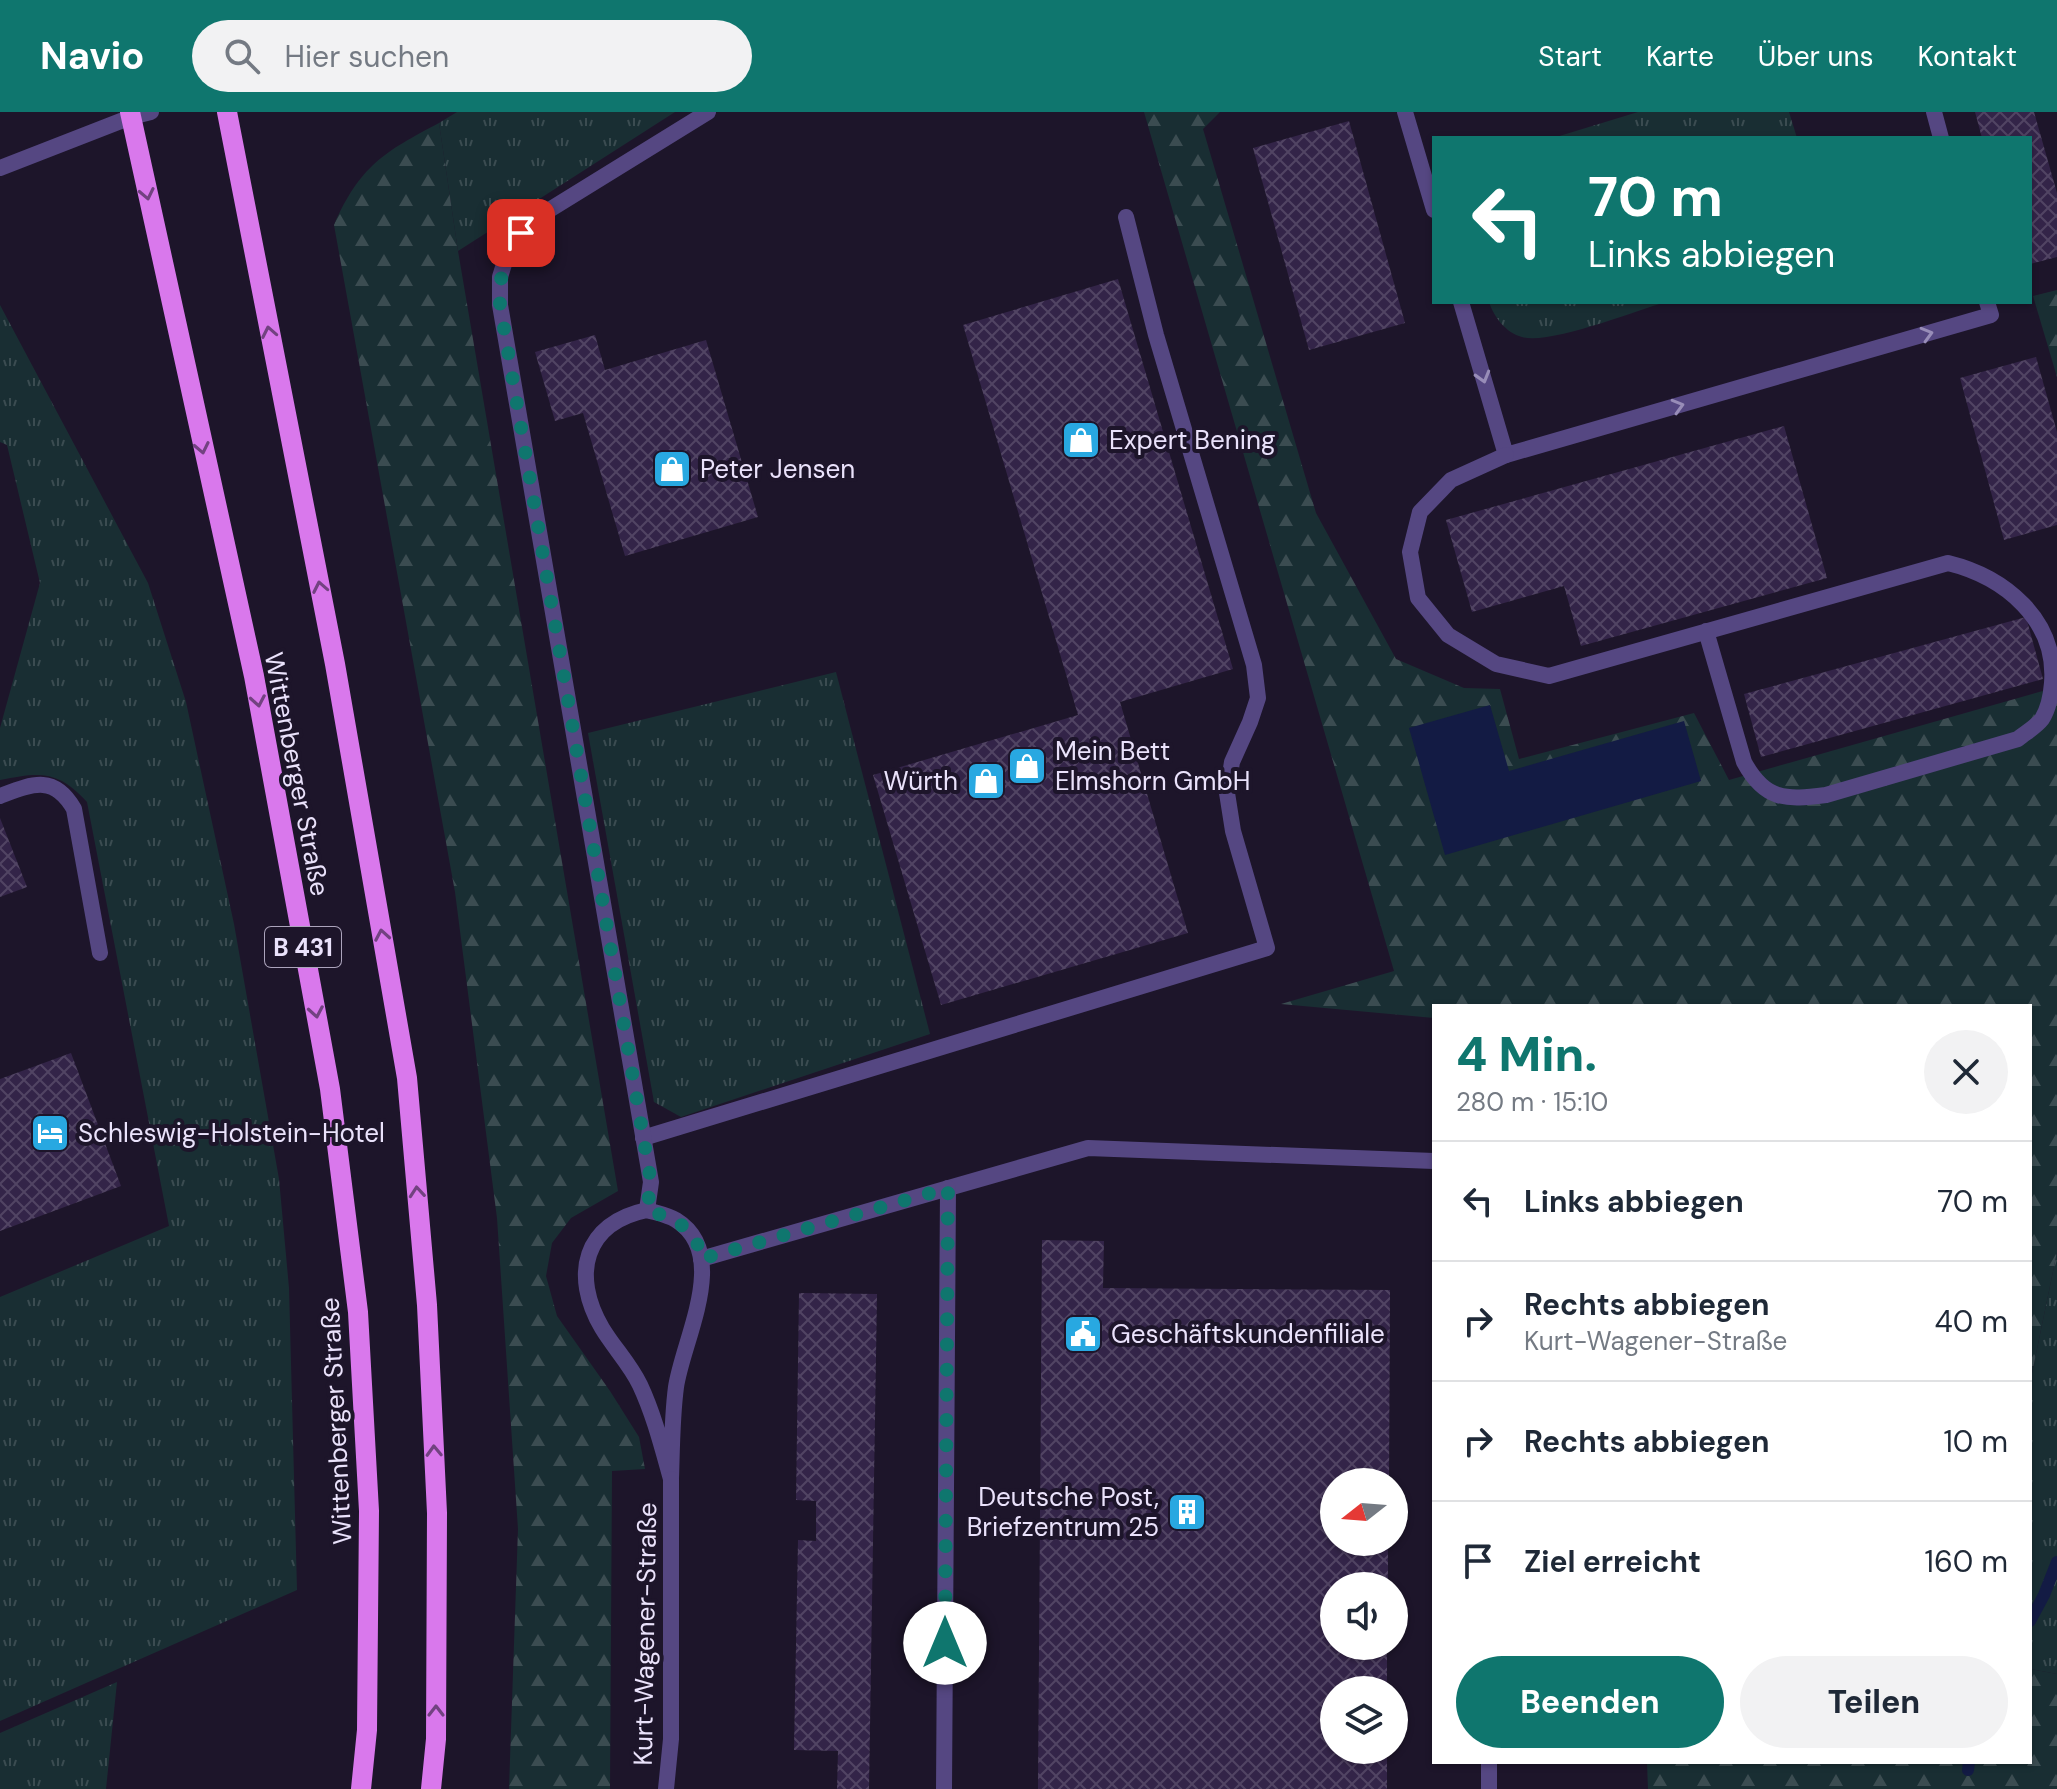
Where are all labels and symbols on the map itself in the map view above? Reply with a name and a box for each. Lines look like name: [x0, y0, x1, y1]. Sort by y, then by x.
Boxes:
one-way arrow: [138, 186, 155, 200]
pin: [487, 199, 555, 267]
one-way arrow: [261, 325, 278, 339]
one-way arrow: [1920, 327, 1934, 343]
one-way arrow: [1474, 369, 1490, 383]
one-way arrow: [1670, 399, 1684, 415]
shop icon: Expert Bening: [1060, 419, 1102, 461]
place label: Expert Bening: [1109, 423, 1275, 457]
one-way arrow: [193, 440, 210, 454]
shop icon: Peter Jensen: [651, 448, 693, 490]
place label: Peter Jensen: [700, 452, 855, 486]
one-way arrow: [312, 580, 329, 594]
street label: Wittenberger Straße: [257, 649, 337, 899]
one-way arrow: [249, 695, 266, 708]
place label: Mein Bett Elmshorn GmbH: [1055, 734, 1250, 798]
shop icon: Mein Bett Elmshorn GmbH: [1006, 745, 1048, 787]
shop icon: Würth: [965, 760, 1007, 802]
place label: Würth: [884, 764, 958, 798]
road number: B 431: [265, 927, 341, 967]
one-way arrow: [374, 928, 391, 941]
one-way arrow: [306, 1005, 323, 1019]
hotel icon: Schleswig-Holstein-Hotel: [29, 1112, 71, 1154]
place label: Schleswig-Holstein-Hotel: [78, 1116, 385, 1150]
one-way arrow: [409, 1185, 426, 1198]
street label: Wittenberger Straße: [313, 1297, 359, 1545]
public building icon: Geschäftskundenfiliale: [1062, 1313, 1104, 1355]
place label: Geschäftskundenfiliale: [1111, 1317, 1385, 1351]
one-way arrow: [426, 1444, 443, 1457]
north arrow: [1320, 1468, 1408, 1556]
place label: Deutsche Post, Briefzentrum 25: [967, 1480, 1159, 1544]
building icon: Deutsche Post, Briefzentrum 25: [1166, 1491, 1208, 1533]
street label: Kurt-Wagener-Straße: [626, 1502, 664, 1766]
position arrow: [903, 1601, 987, 1685]
one-way arrow: [427, 1704, 445, 1717]

